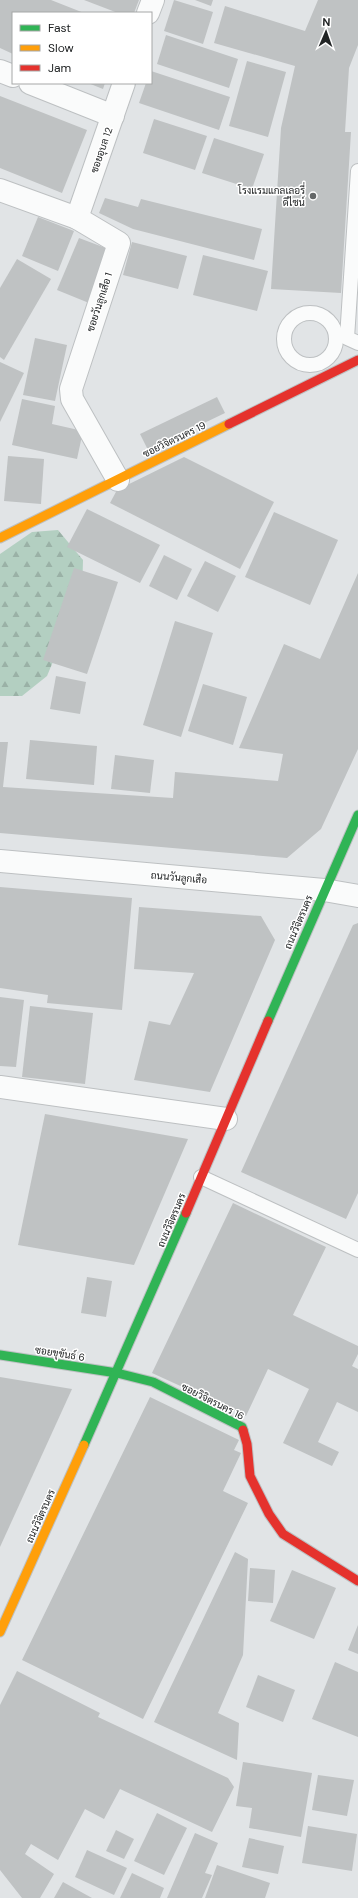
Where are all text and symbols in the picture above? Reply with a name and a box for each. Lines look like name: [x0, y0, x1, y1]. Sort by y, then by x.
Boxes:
legend: [12, 12, 152, 84]
north arrow: [306, 12, 346, 52]
text: N: [322, 15, 331, 29]
text: Fast: [48, 20, 71, 36]
text: Slow: [48, 40, 74, 56]
text: Jam: [48, 60, 71, 76]
street label: ซอยอุบล 12: [88, 125, 116, 175]
place label: โรงแรมแกลเลอรี่ ดีไซน์: [237, 182, 305, 209]
marker: โรงแรมแกลเลอรี่ ดีไซน์: [308, 191, 318, 201]
street label: ซอยวันลูกเสือ 1: [84, 271, 116, 334]
street label: ซอยวิจิตรนคร 19: [141, 419, 208, 460]
street label: ถนนวันลูกเสือ: [150, 869, 208, 887]
street label: ถนนวิจิตรนคร: [281, 893, 316, 951]
street label: ถนนวิจิตรนคร: [154, 1191, 189, 1249]
street label: ซอยขุขันธ์ 6: [34, 1342, 86, 1365]
street label: ซอยวิจิตรนคร 16: [179, 1380, 246, 1423]
street label: ถนนวิจิตรนคร: [23, 1487, 58, 1545]

